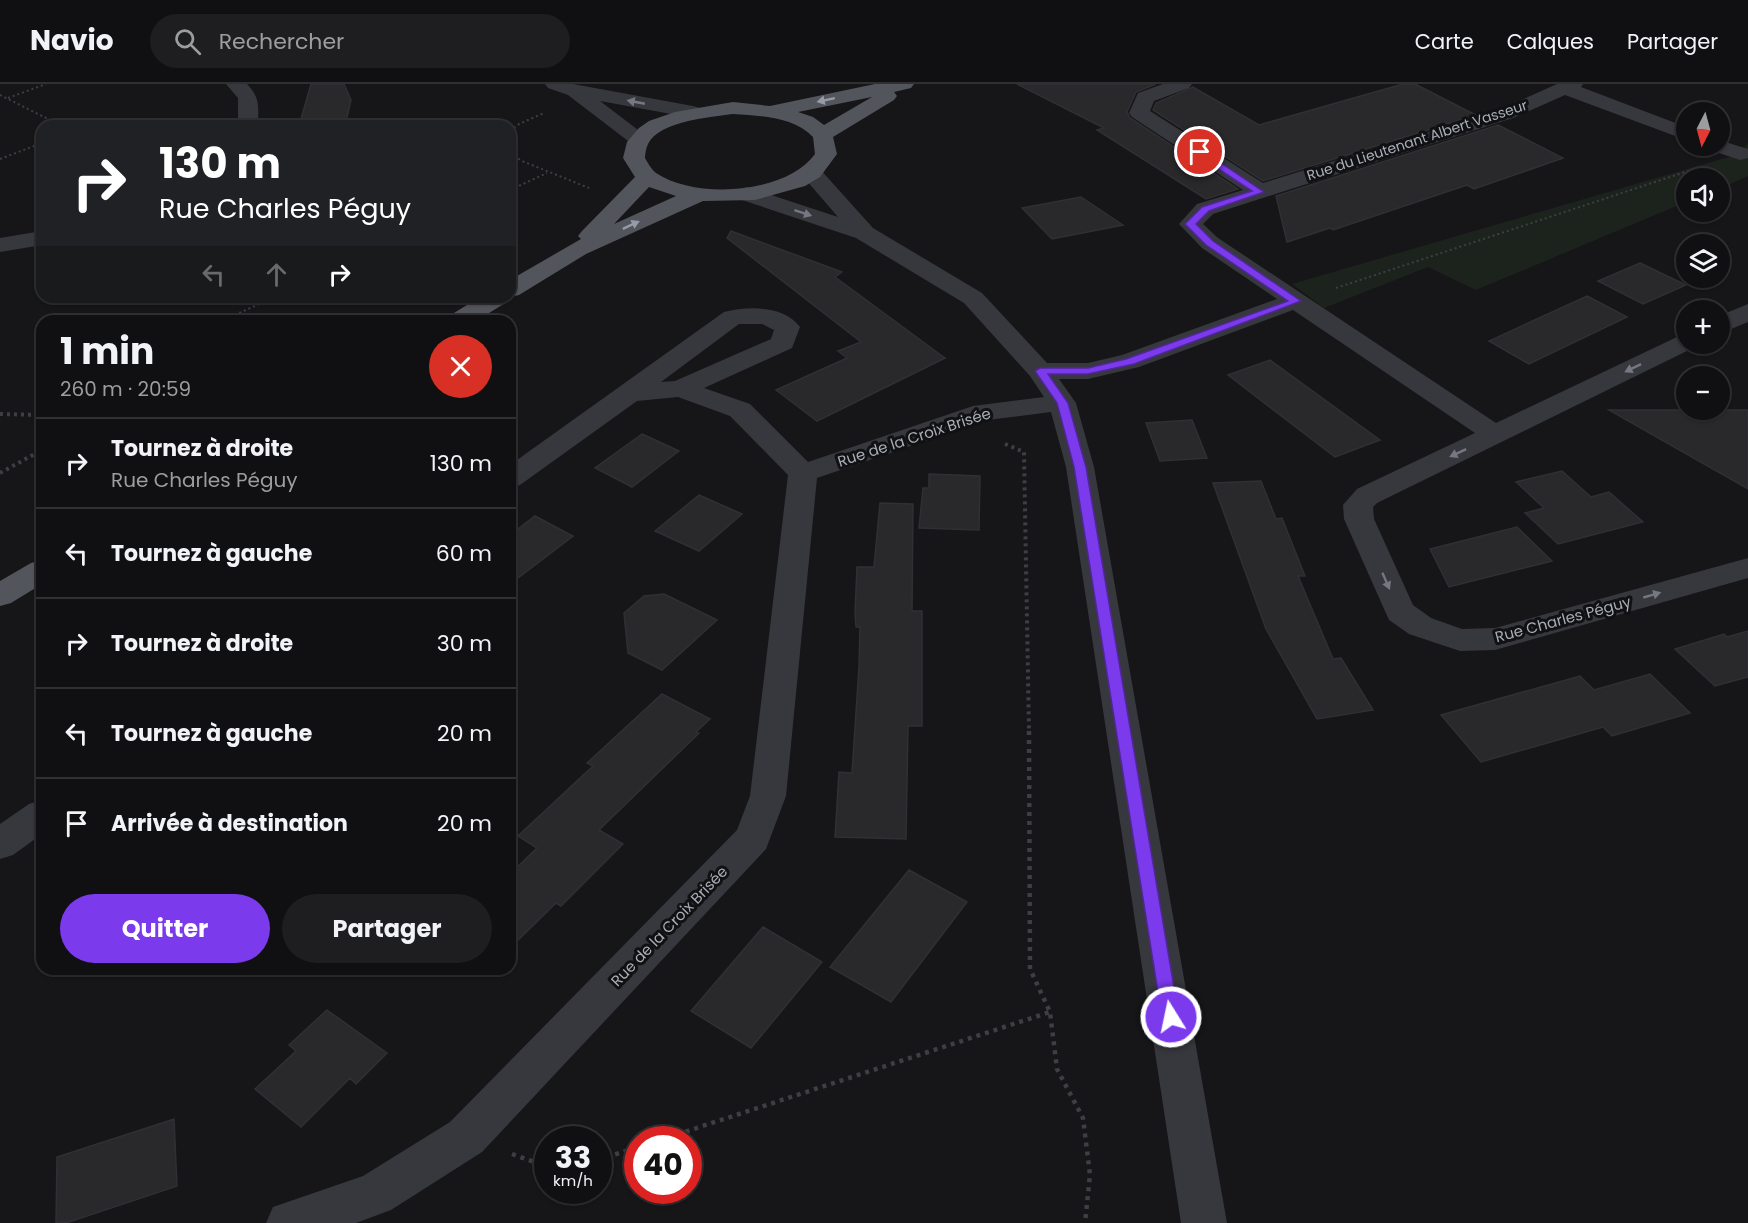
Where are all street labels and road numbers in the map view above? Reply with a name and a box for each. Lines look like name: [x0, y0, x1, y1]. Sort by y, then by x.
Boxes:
street label: Rue du Lieutenant Albert Vasseur: [1304, 95, 1530, 185]
street label: Rue de la Croix Brisée: [835, 402, 993, 472]
street label: Rue Charles Péguy: [1493, 591, 1634, 647]
street label: Rue de la Croix Brisée: [606, 861, 732, 991]

